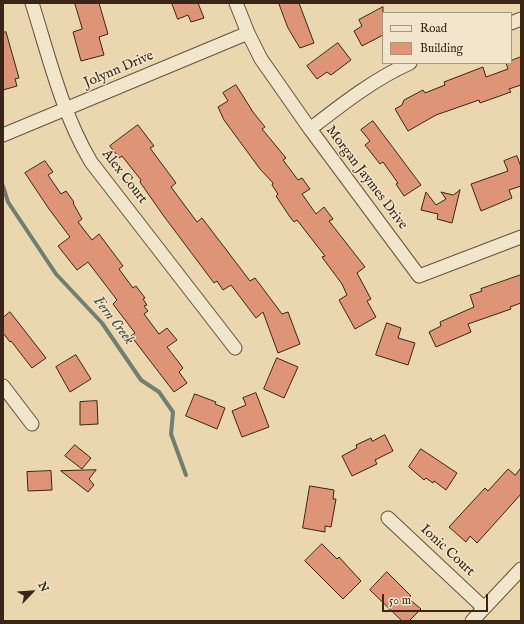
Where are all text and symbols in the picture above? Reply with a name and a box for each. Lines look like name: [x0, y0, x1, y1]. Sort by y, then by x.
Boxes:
legend: [382, 12, 512, 64]
text: Road: [420, 21, 447, 36]
text: Building: [420, 41, 463, 56]
street label: Jolynn Drive: [82, 48, 156, 92]
street label: Morgan Jaymes Drive: [321, 123, 411, 233]
street label: Alex Court: [98, 147, 150, 207]
water label: Fern Creek: [88, 293, 138, 349]
street label: Ionic Court: [416, 522, 478, 580]
north arrow: [12, 572, 52, 612]
text: N: [35, 580, 51, 594]
scale bar: [384, 586, 490, 612]
text: 50 m: [389, 593, 411, 608]

